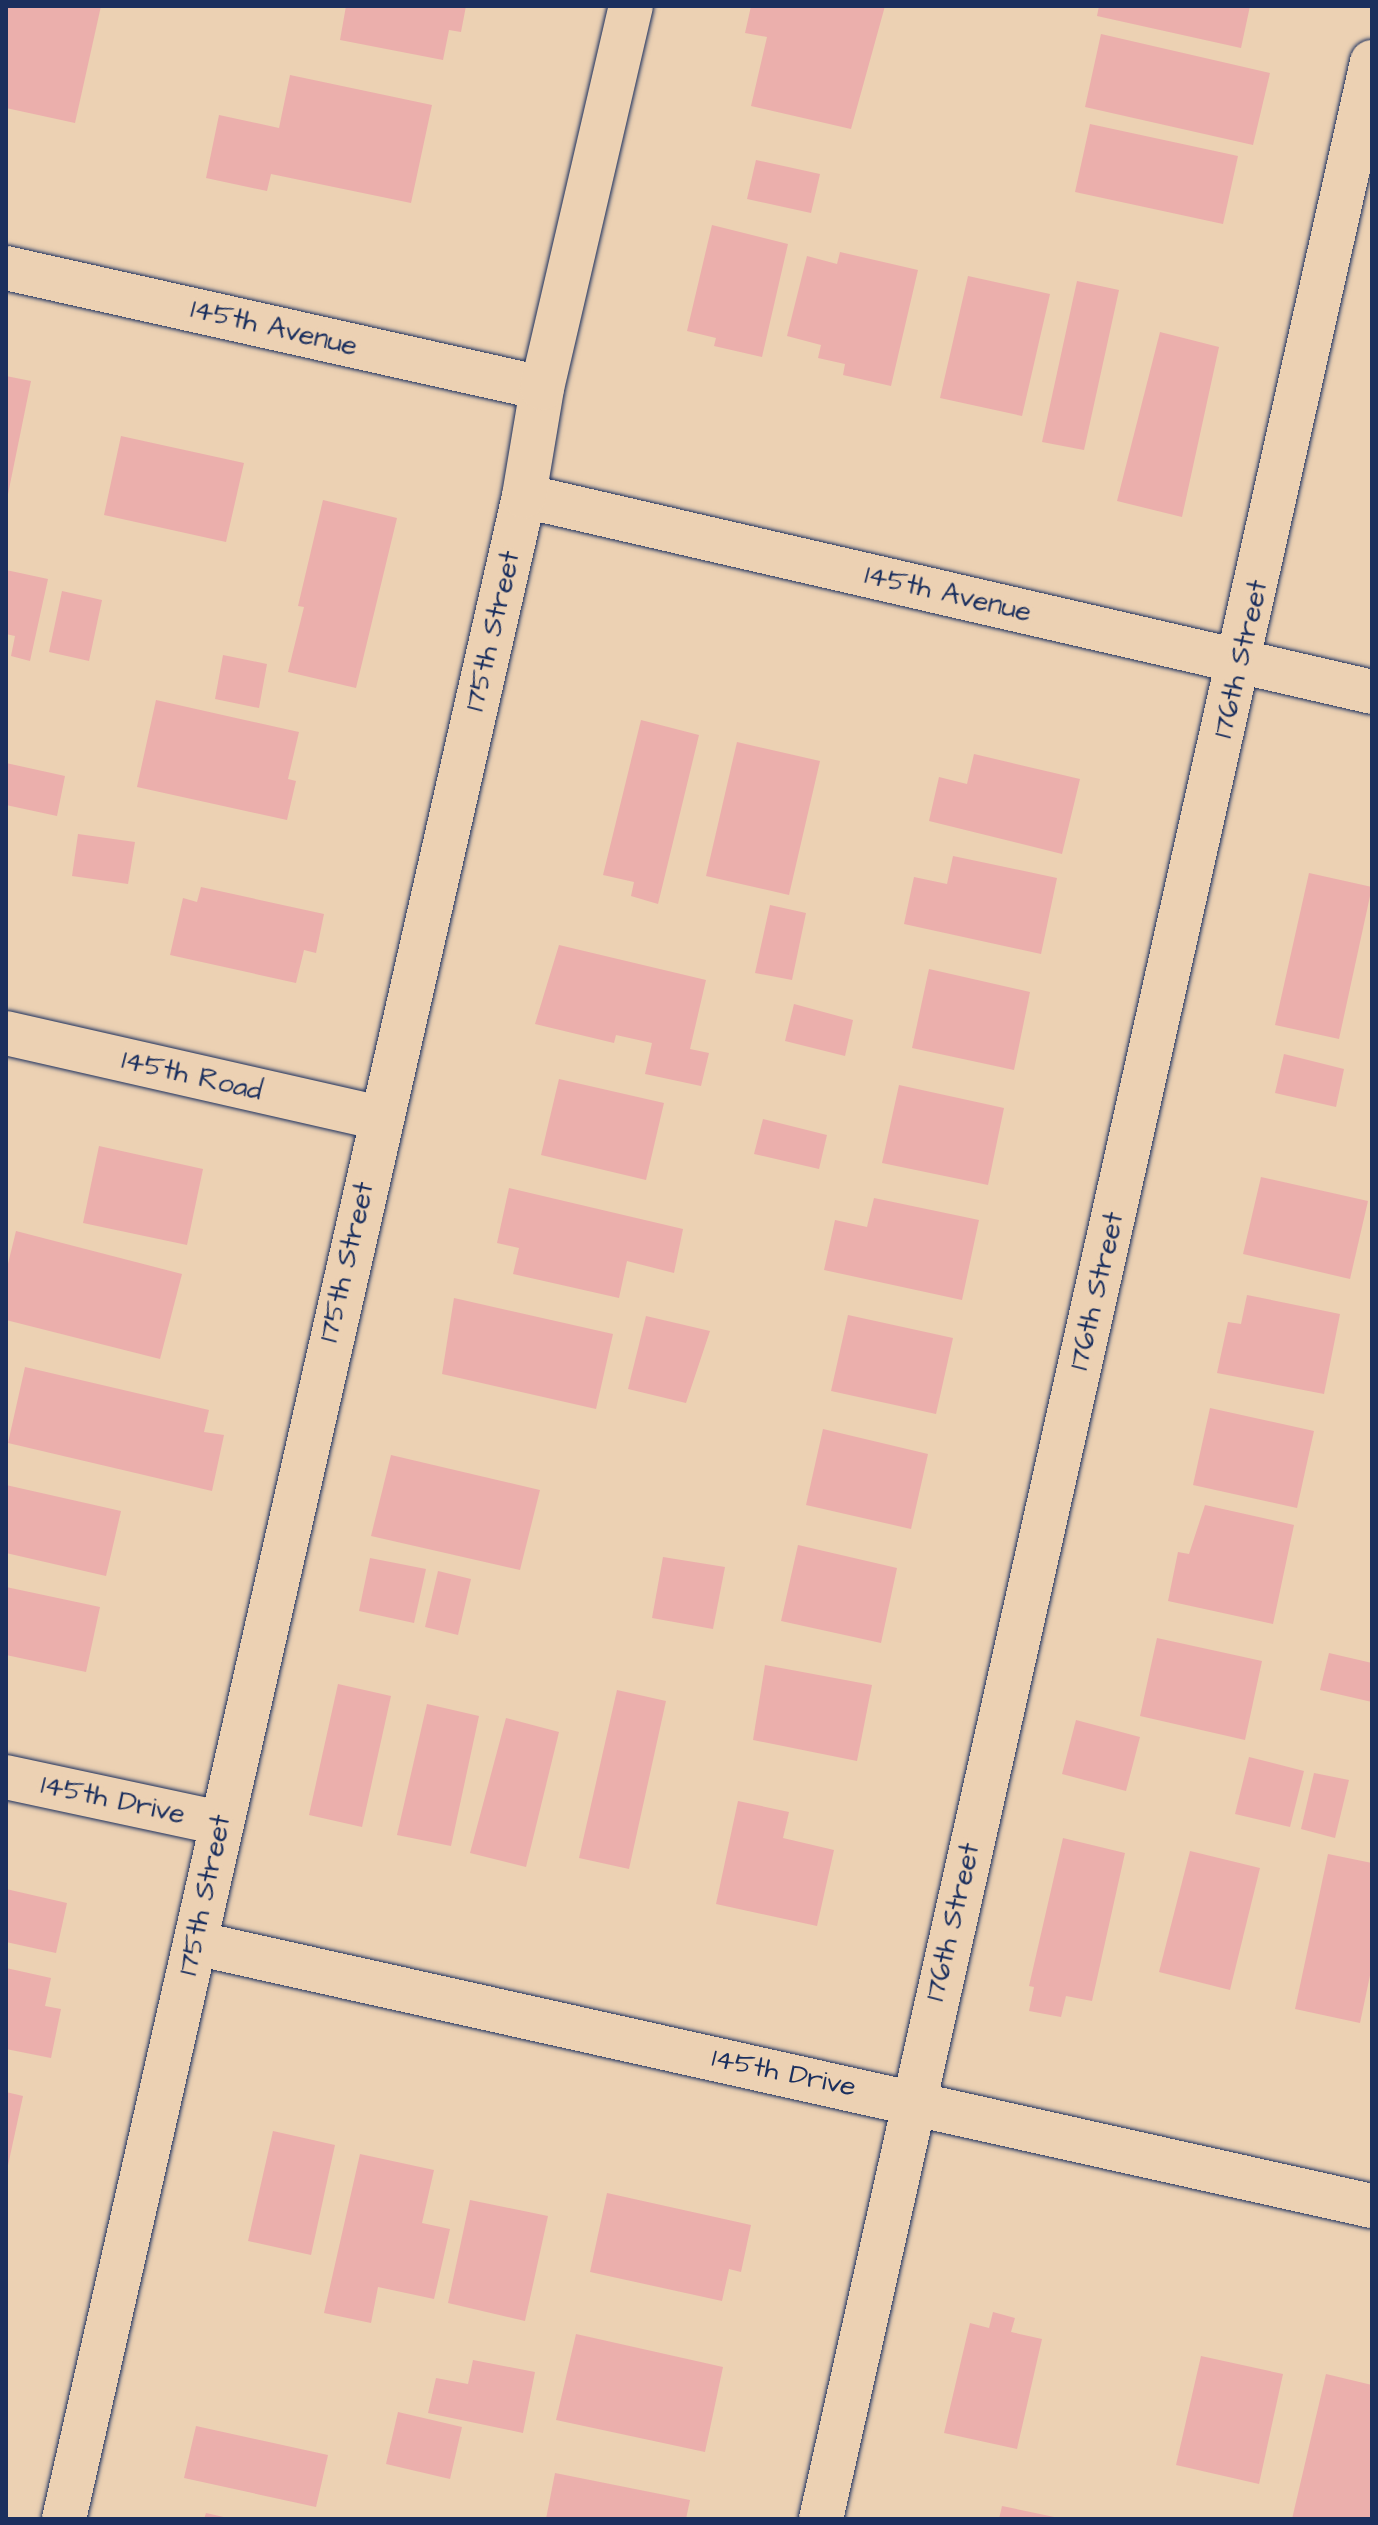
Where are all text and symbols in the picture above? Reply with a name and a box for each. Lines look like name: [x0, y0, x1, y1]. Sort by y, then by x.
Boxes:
street label: 145th Avenue: [187, 293, 361, 363]
street label: 175th Street: [458, 548, 528, 714]
street label: 145th Avenue: [861, 559, 1035, 629]
street label: 176th Street: [1207, 577, 1275, 741]
street label: 145th Road: [118, 1044, 266, 1108]
street label: 175th Street: [312, 1179, 382, 1345]
street label: 176th Street: [1063, 1209, 1131, 1373]
street label: 145th Drive: [38, 1768, 188, 1832]
street label: 175th Street: [172, 1812, 238, 1978]
street label: 176th Street: [919, 1840, 987, 2004]
street label: 145th Drive: [709, 2041, 859, 2105]

